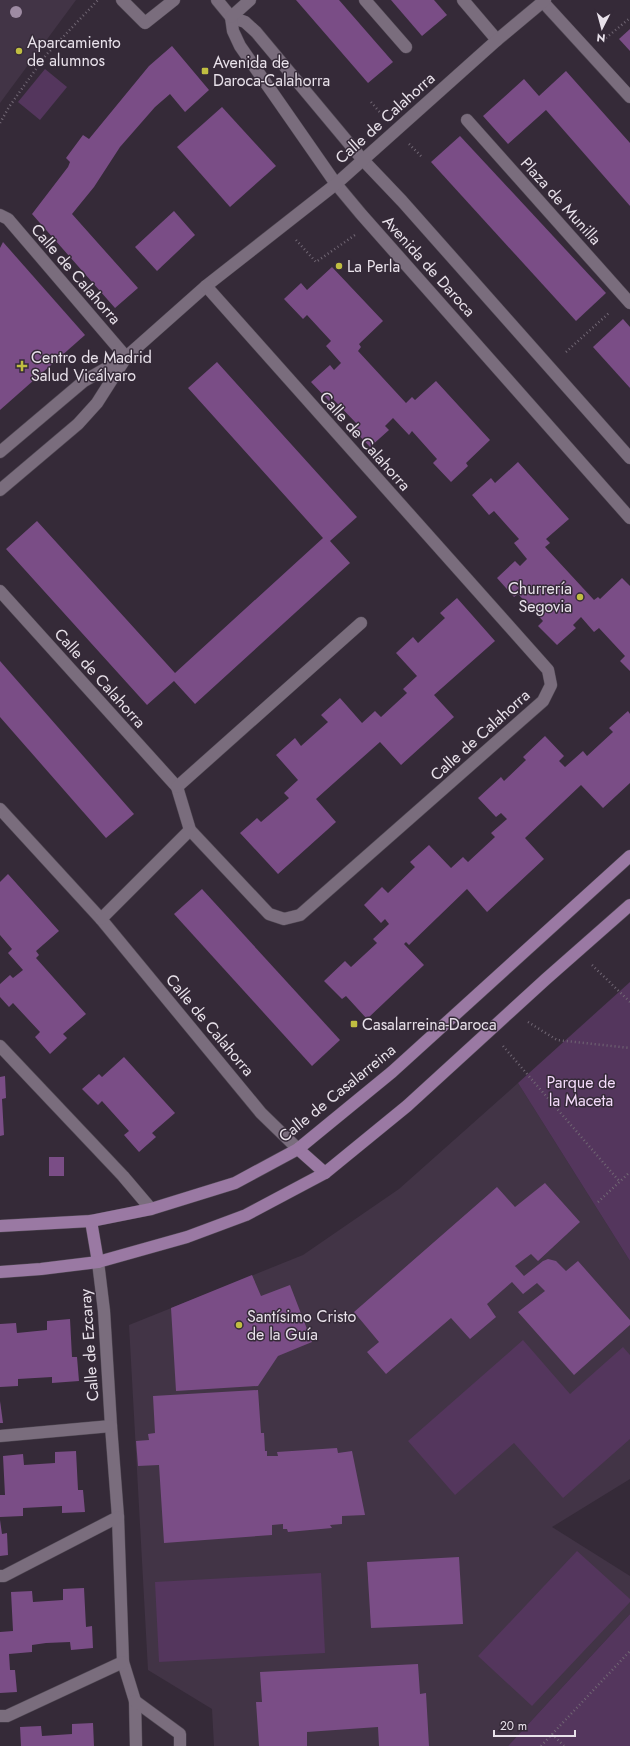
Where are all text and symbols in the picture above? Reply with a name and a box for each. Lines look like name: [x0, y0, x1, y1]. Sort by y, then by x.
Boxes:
north arrow: [582, 8, 622, 48]
text: N: [596, 30, 606, 46]
place label: Aparcamiento de alumnos: [27, 31, 121, 72]
marker: Aparcamiento de alumnos: [14, 46, 24, 56]
place label: Avenida de Daroca-Calahorra: [213, 51, 330, 92]
marker: Avenida de Daroca-Calahorra: [200, 66, 210, 76]
street label: Calle de Calahorra: [330, 67, 440, 169]
street label: Plaza de Munilla: [515, 152, 607, 250]
street label: Avenida de Daroca: [377, 210, 481, 322]
street label: Calle de Calahorra: [26, 219, 126, 329]
place label: La Perla: [347, 255, 400, 278]
marker: La Perla: [334, 261, 344, 271]
place label: Centro de Madrid Salud Vicálvaro: [31, 346, 152, 387]
marker: Centro de Madrid Salud Vicálvaro: [16, 360, 28, 372]
street label: Calle de Calahorra: [314, 386, 416, 496]
place label: Churrería Segovia: [508, 577, 572, 618]
marker: Churrería Segovia: [575, 592, 585, 602]
street label: Calle de Calahorra: [49, 623, 151, 733]
street label: Calle de Calahorra: [425, 684, 535, 786]
street label: Calle de Calahorra: [160, 969, 260, 1081]
place label: Casalarreina-Daroca: [362, 1013, 497, 1036]
marker: Casalarreina-Daroca: [349, 1019, 359, 1029]
street label: Calle de Casalarreina: [274, 1039, 400, 1147]
park label: Parque de la Maceta: [546, 1071, 616, 1112]
street label: Calle de Ezcaray: [74, 1287, 104, 1402]
place label: Santísimo Cristo de la Guía: [247, 1305, 356, 1346]
marker: Santísimo Cristo de la Guía: [234, 1320, 244, 1330]
scale bar: [494, 1712, 575, 1738]
text: 20 m: [500, 1717, 527, 1735]

